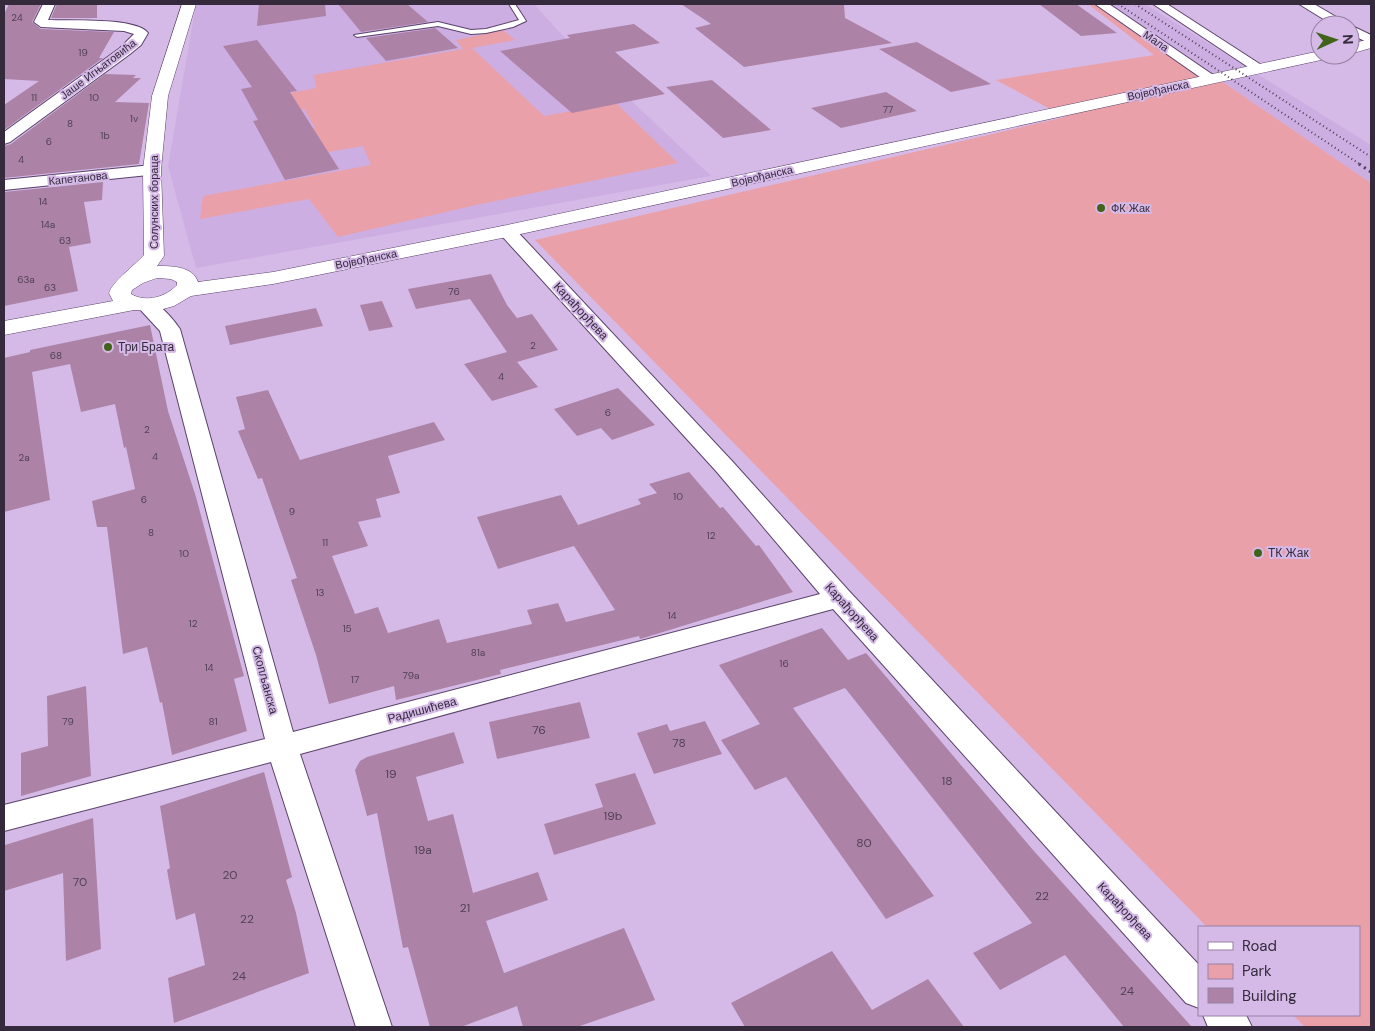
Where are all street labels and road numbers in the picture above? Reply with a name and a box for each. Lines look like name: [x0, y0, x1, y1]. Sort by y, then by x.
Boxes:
street label: Мала: [1140, 27, 1172, 55]
street label: Јаше Игњатовића: [57, 35, 139, 102]
street label: Војвођанска: [1126, 76, 1191, 103]
street label: Солунских бораца: [147, 154, 161, 249]
street label: Војвођанска: [730, 162, 795, 190]
street label: Капетанова: [48, 168, 109, 188]
street label: Војвођанска: [334, 246, 399, 272]
street label: Карађорђева: [550, 279, 612, 343]
street label: Карађорђева: [822, 579, 883, 645]
street label: Скопљанска: [248, 644, 282, 716]
street label: Радишићева: [386, 693, 458, 727]
street label: Карађорђева: [1094, 879, 1156, 943]

